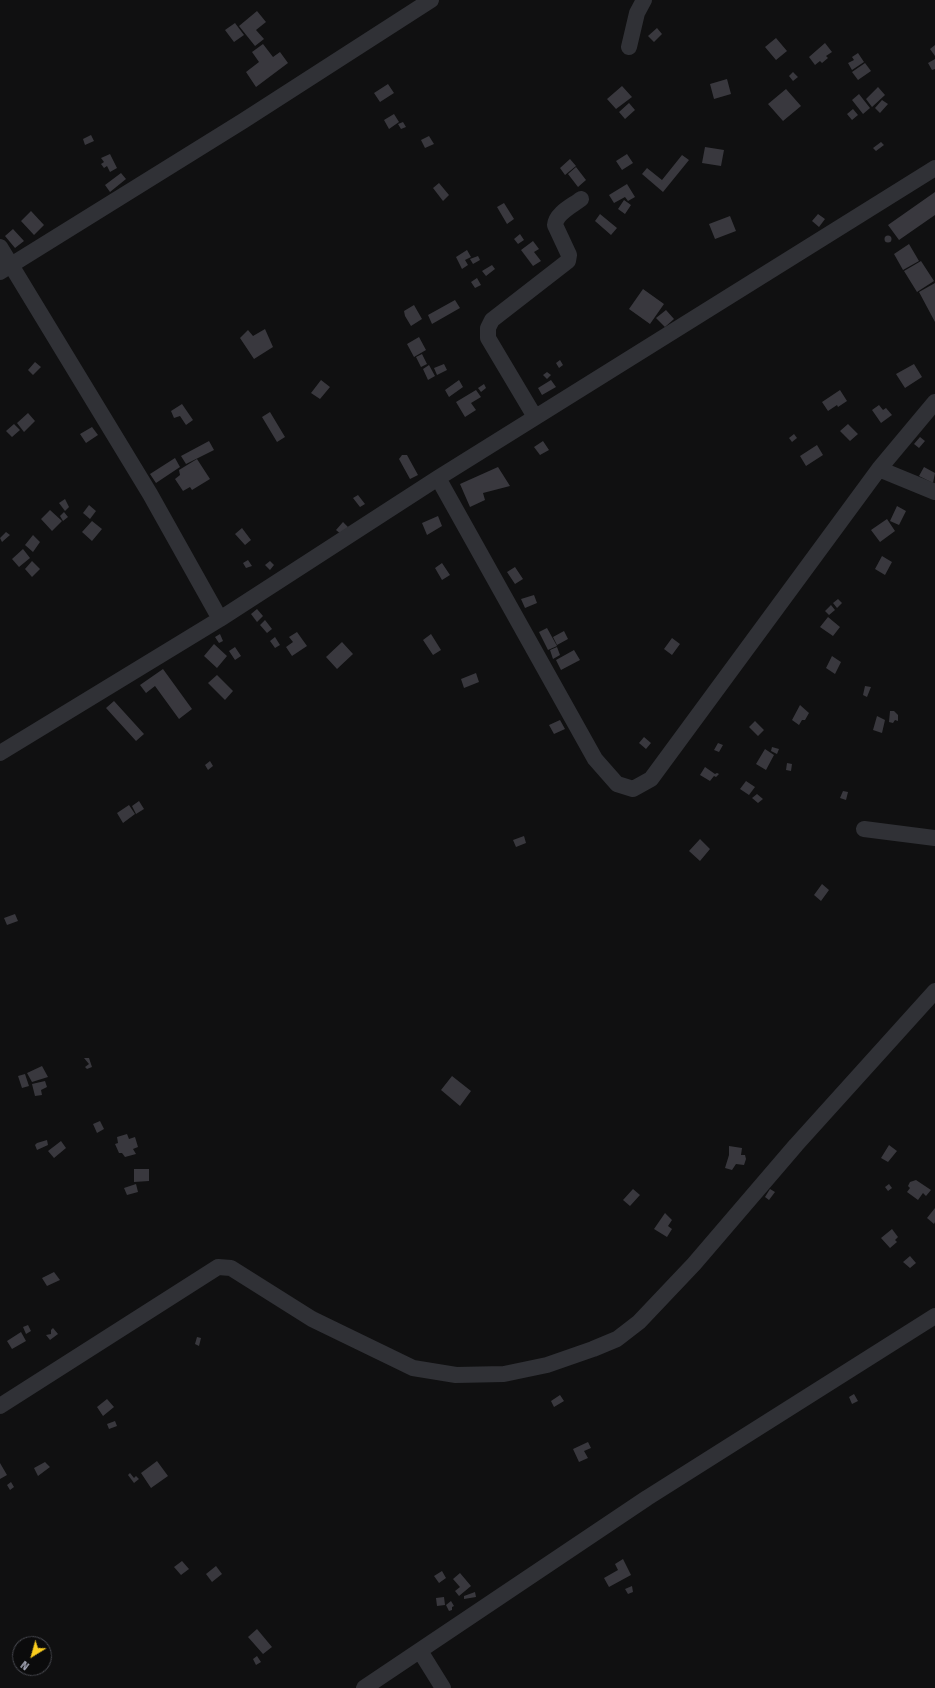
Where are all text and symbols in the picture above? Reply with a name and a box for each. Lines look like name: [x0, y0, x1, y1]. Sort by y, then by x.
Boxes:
north arrow: [12, 1636, 52, 1676]
text: N: [18, 1658, 32, 1673]

